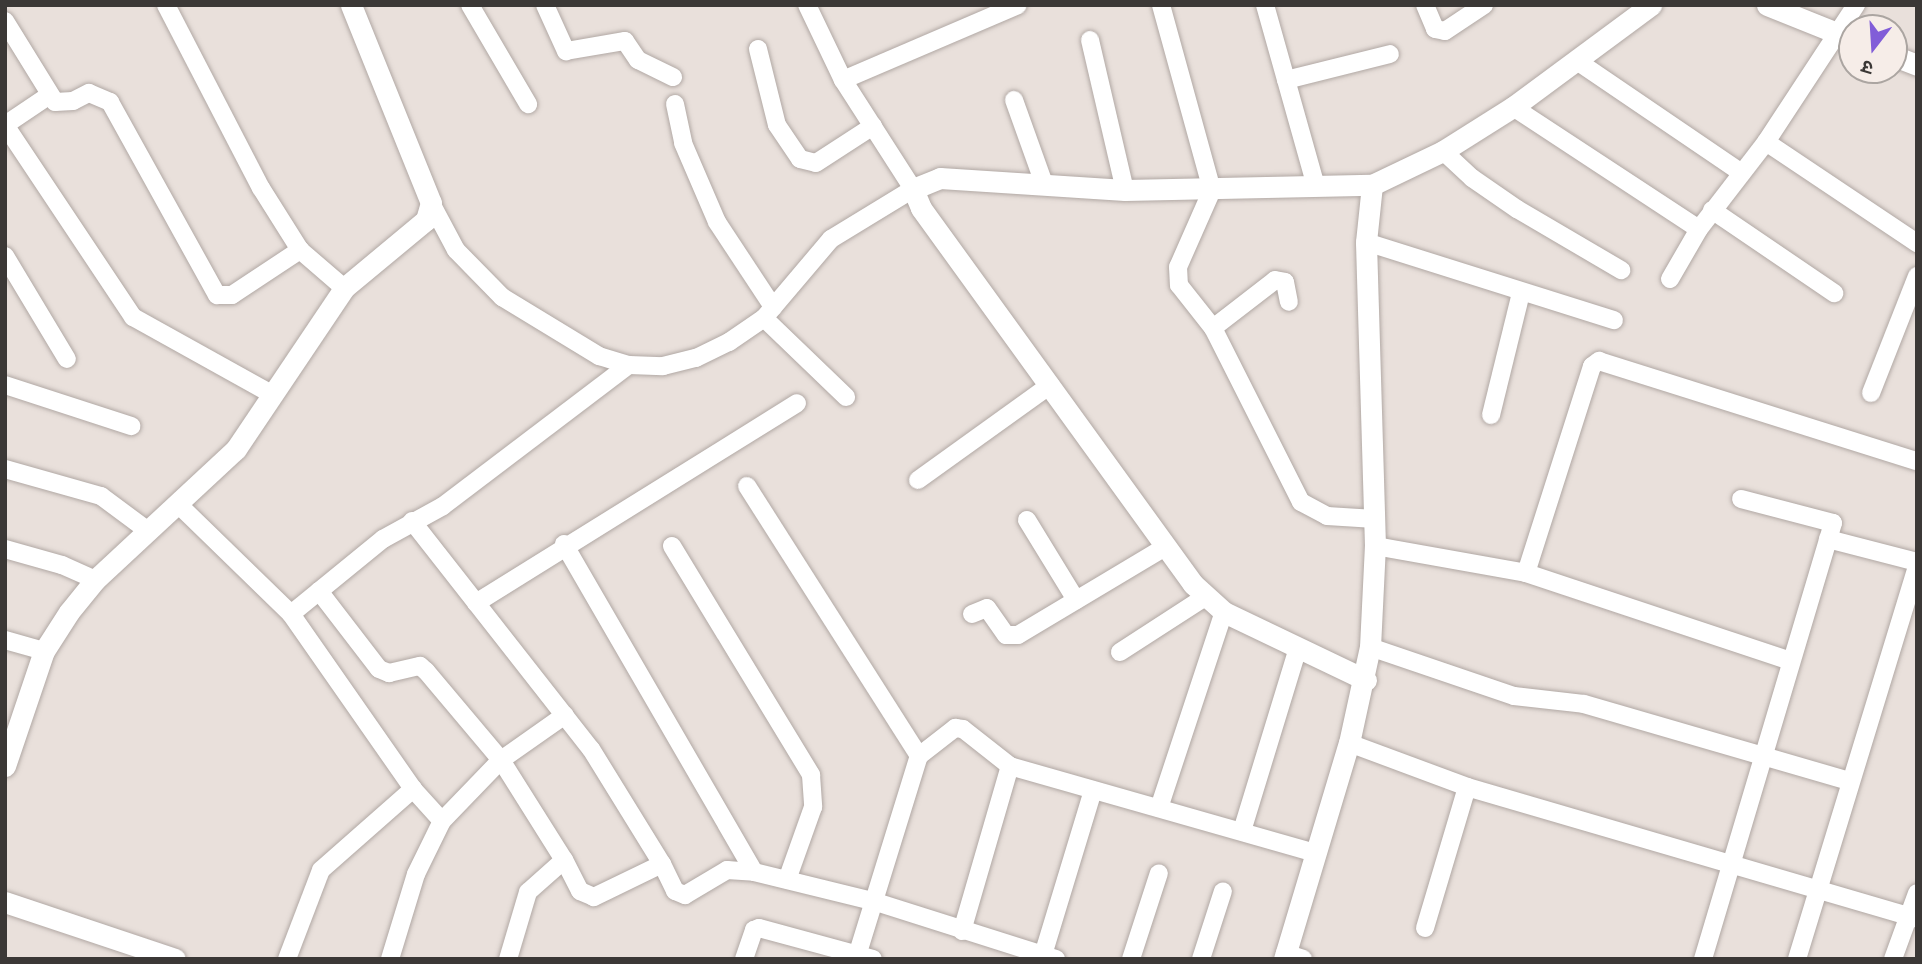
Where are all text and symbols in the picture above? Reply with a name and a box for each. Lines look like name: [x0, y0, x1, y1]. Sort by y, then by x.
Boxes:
north arrow: [1838, 14, 1908, 84]
text: उ: [1858, 54, 1876, 81]

